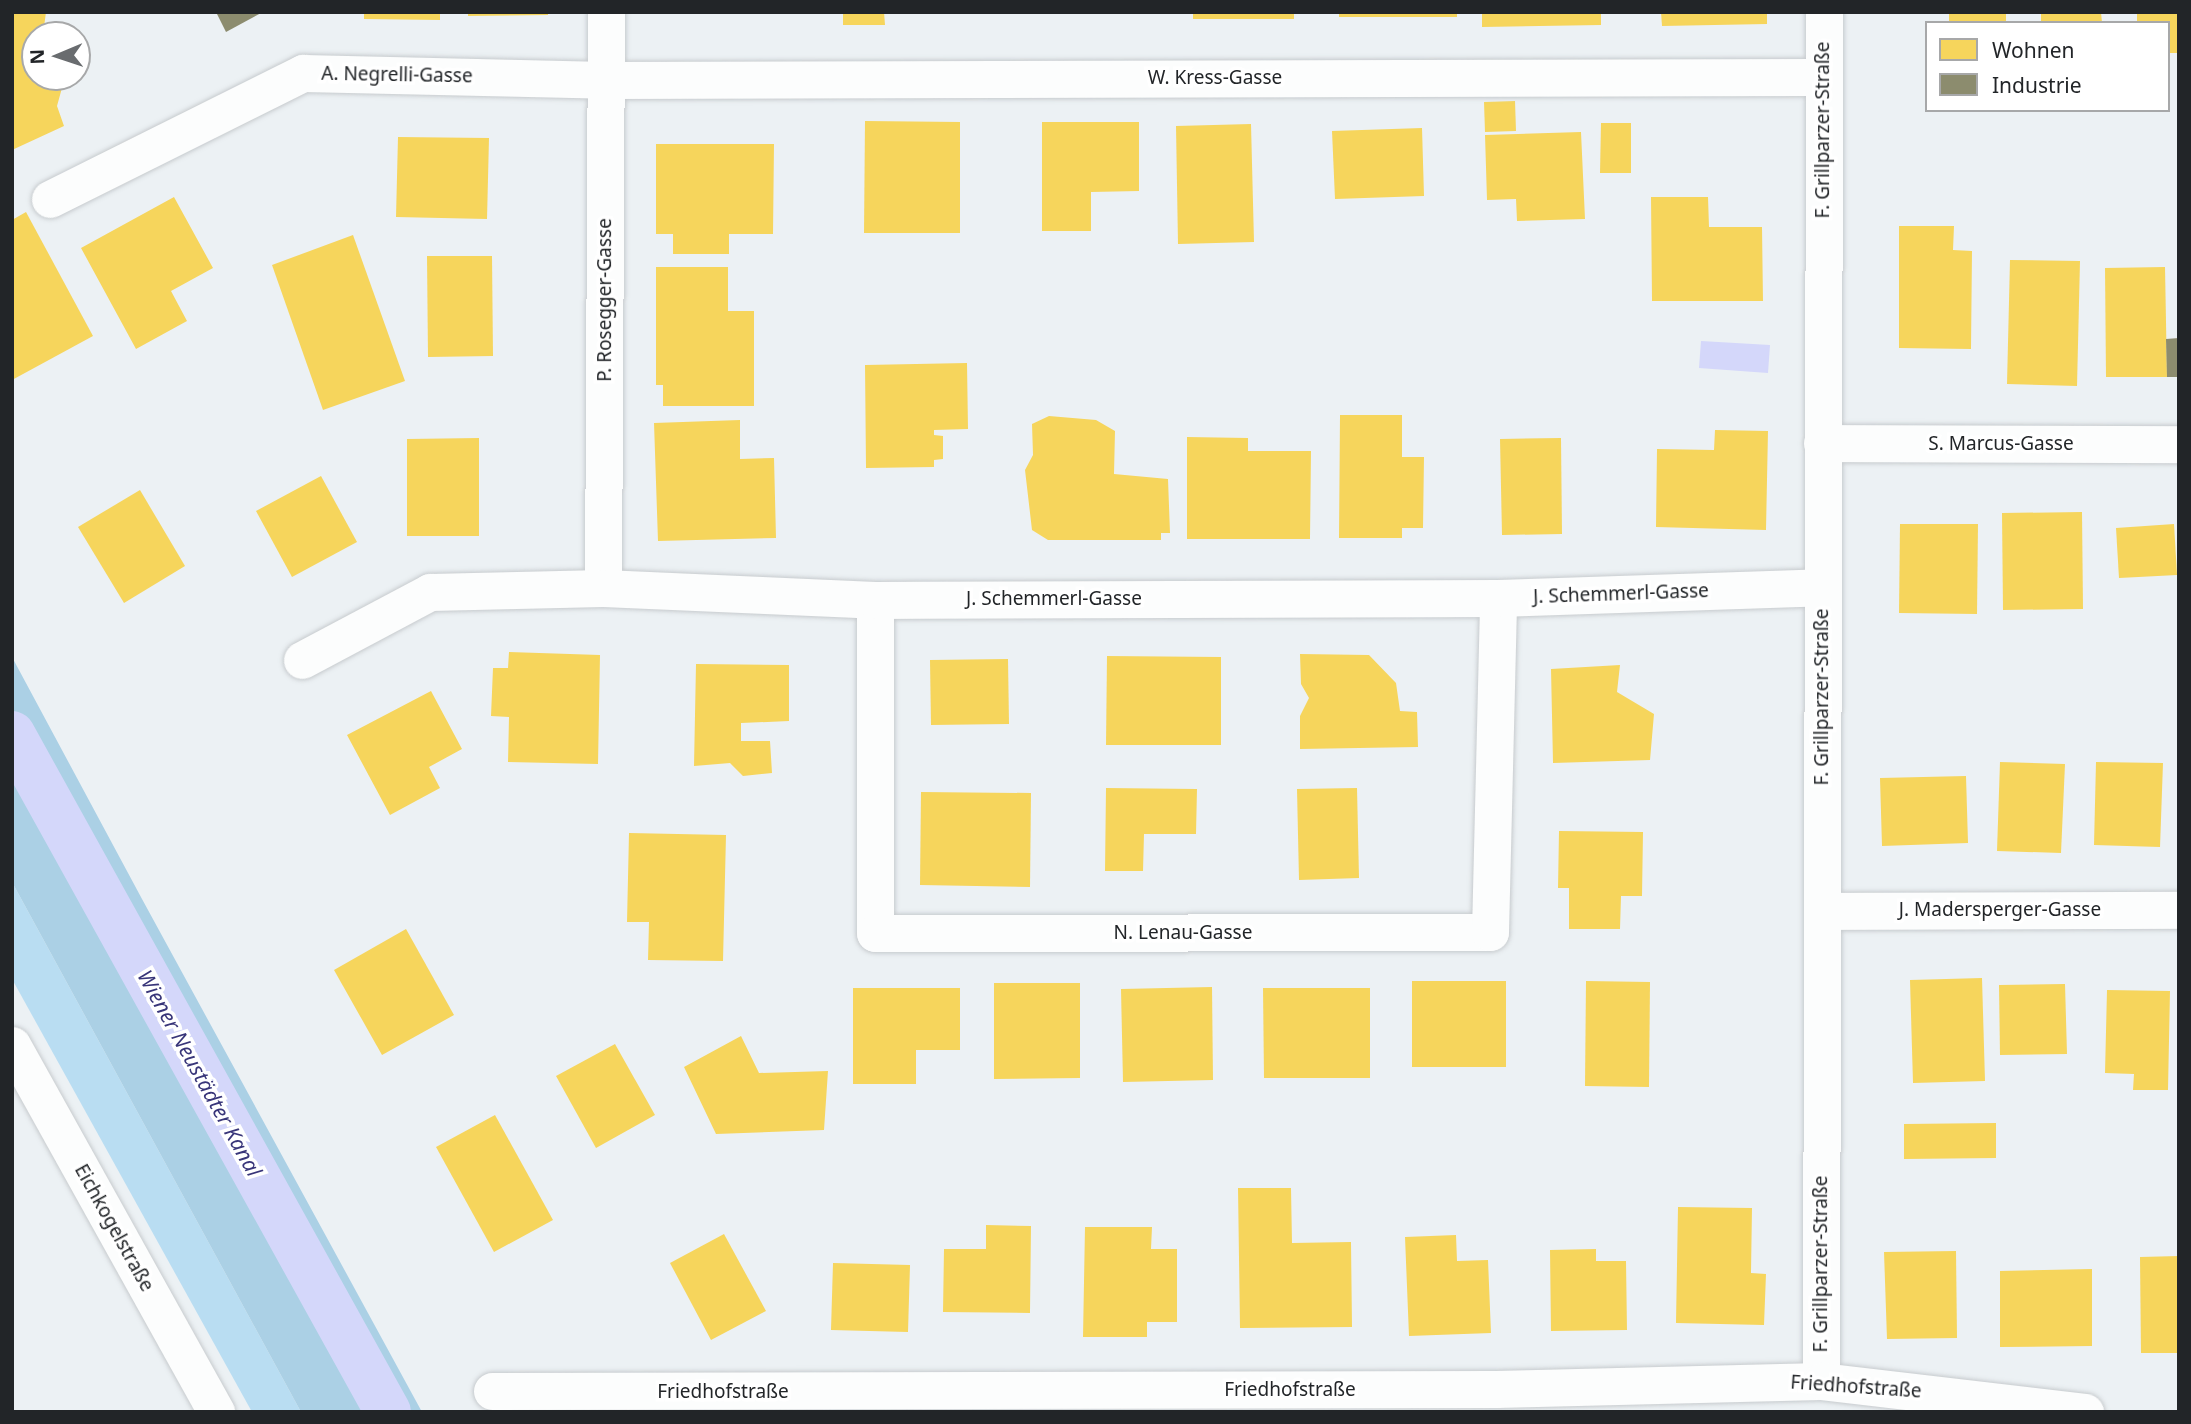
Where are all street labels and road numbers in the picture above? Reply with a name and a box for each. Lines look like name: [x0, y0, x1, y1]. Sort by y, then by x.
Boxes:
street label: F. Grillparzer-Straße: [1812, 41, 1834, 219]
street label: A. Negrelli-Gasse: [321, 62, 473, 88]
street label: W. Kress-Gasse: [1148, 67, 1282, 89]
street label: P. Rosegger-Gasse: [594, 218, 616, 382]
street label: S. Marcus-Gasse: [1928, 433, 2074, 455]
street label: J. Schemmerl-Gasse: [1533, 580, 1709, 608]
street label: J. Schemmerl-Gasse: [966, 588, 1142, 610]
street label: F. Grillparzer-Straße: [1811, 608, 1833, 786]
street label: J. Madersperger-Gasse: [1899, 899, 2101, 921]
street label: N. Lenau-Gasse: [1114, 922, 1252, 944]
street label: Eichkogelstraße: [70, 1160, 158, 1296]
street label: F. Grillparzer-Straße: [1810, 1175, 1832, 1353]
street label: Friedhofstraße: [1790, 1371, 1922, 1403]
street label: Friedhofstraße: [1224, 1379, 1356, 1401]
street label: Friedhofstraße: [657, 1381, 789, 1403]

